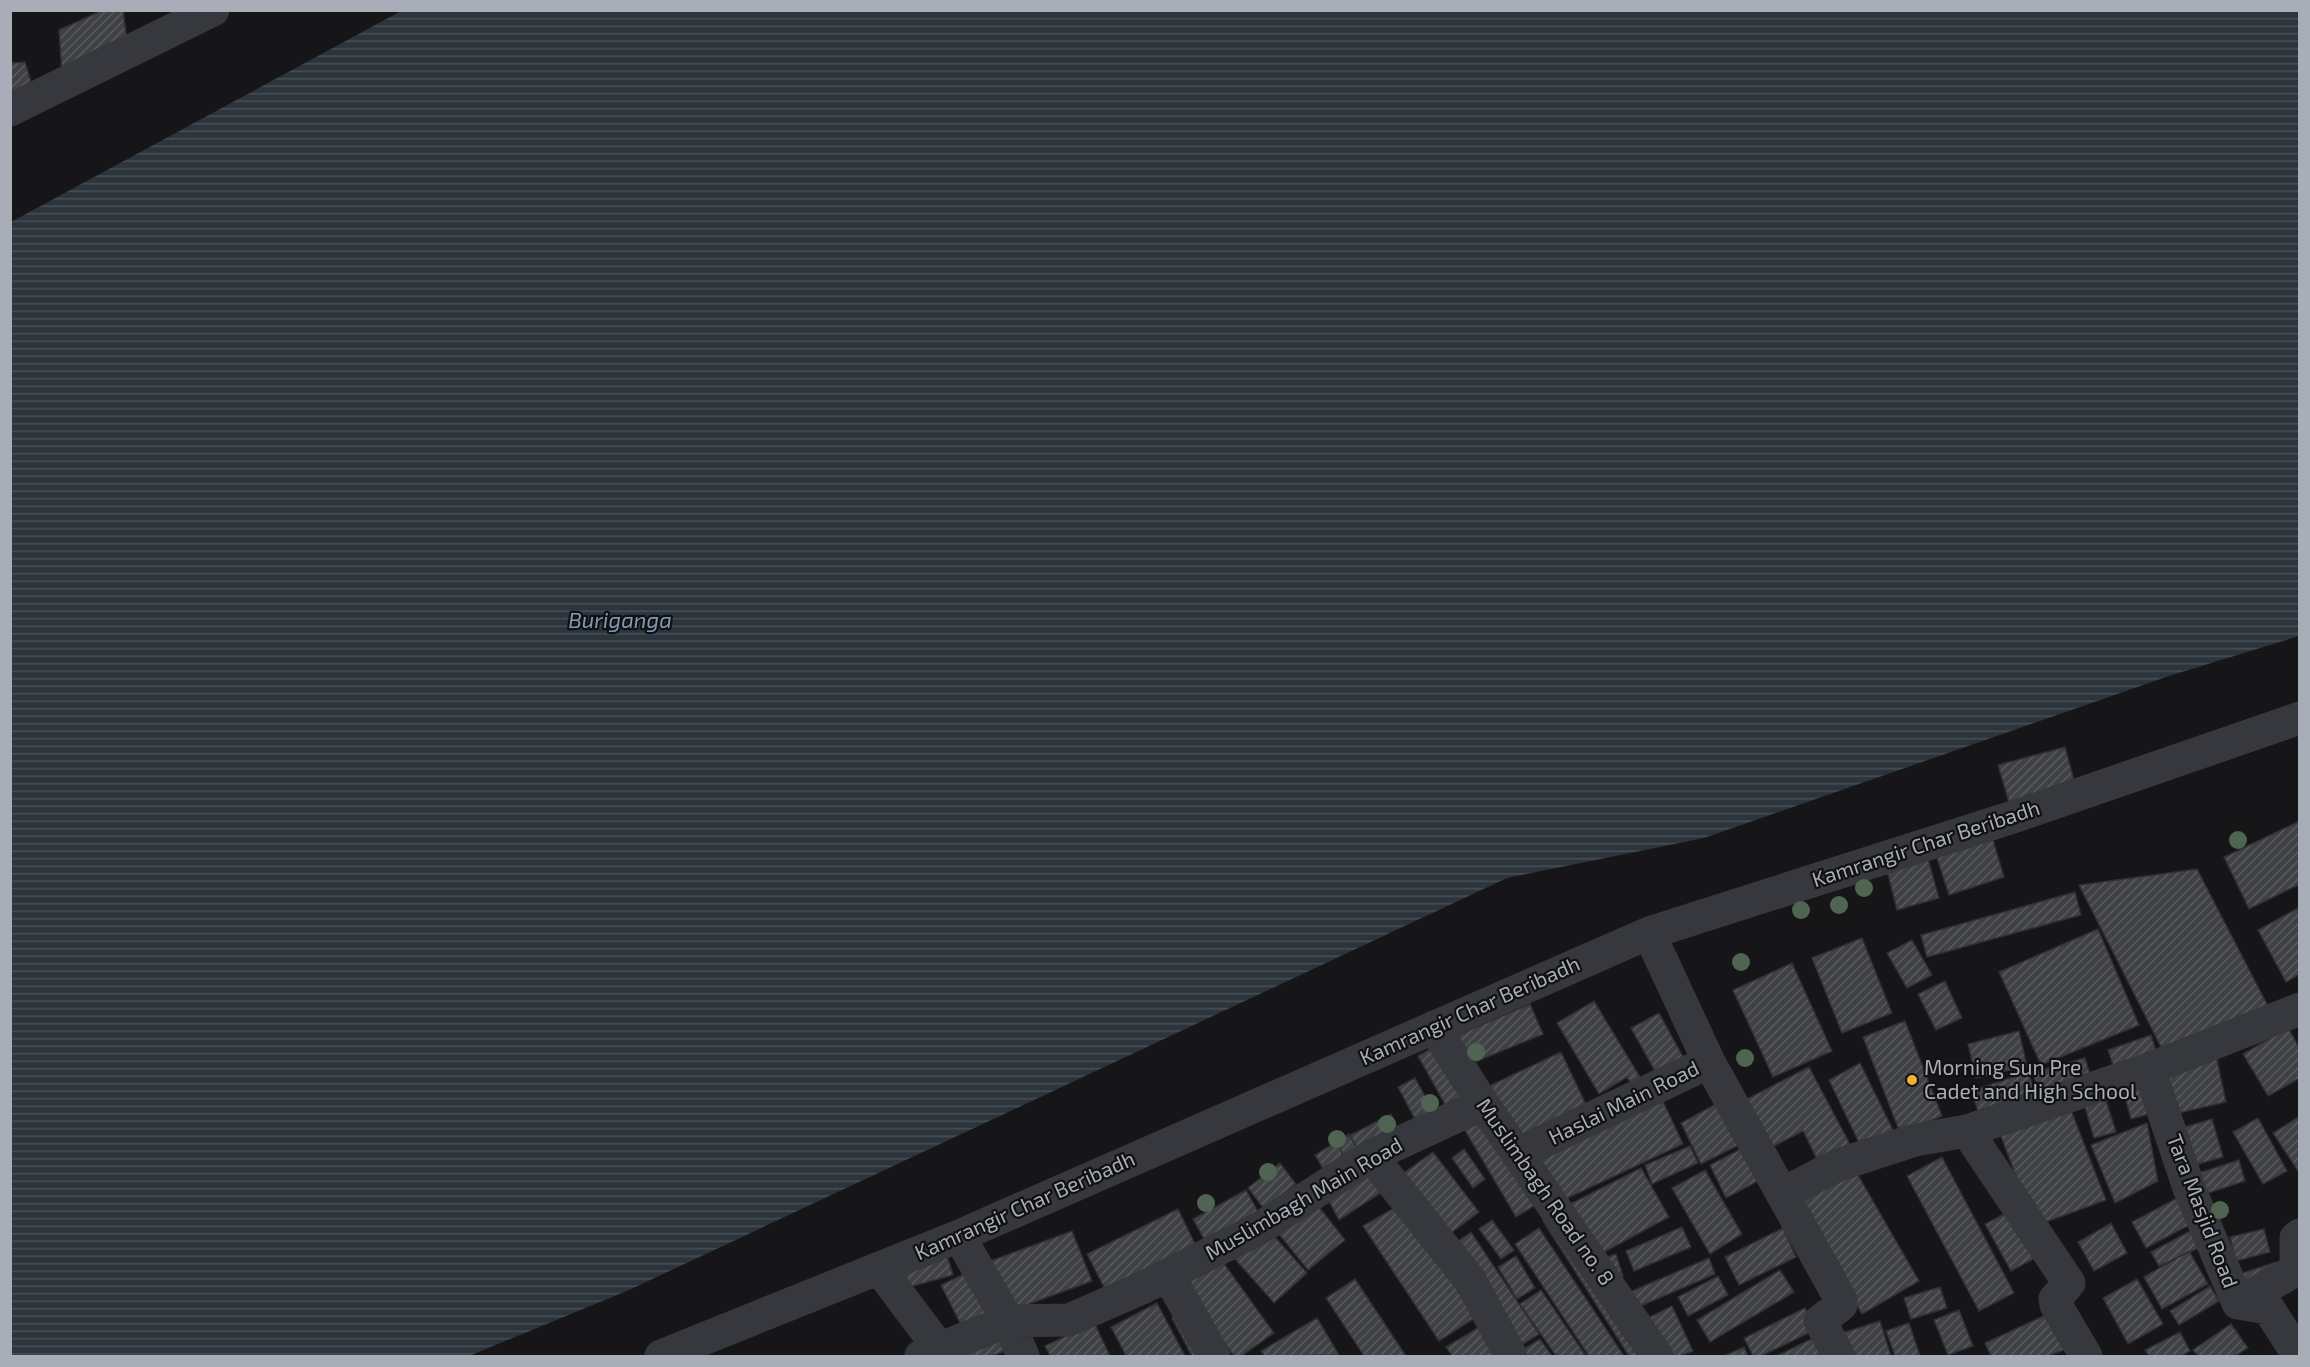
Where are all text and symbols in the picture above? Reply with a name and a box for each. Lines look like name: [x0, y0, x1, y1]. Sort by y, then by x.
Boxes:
water label: Buriganga: [568, 606, 672, 632]
street label: Kamrangir Char Beribadh: [1808, 794, 2043, 891]
street label: Kamrangir Char Beribadh: [1356, 950, 1583, 1069]
street label: Haslai Main Road: [1544, 1054, 1703, 1149]
place label: Morning Sun Pre Cadet and High School: [1924, 1054, 2137, 1103]
marker: Morning Sun Pre Cadet and High School: [1905, 1073, 1919, 1087]
street label: Muslimbagh Road no. 8: [1472, 1093, 1620, 1289]
street label: Tara Masjid Road: [2162, 1130, 2244, 1291]
street label: Muslimbagh Main Road: [1200, 1131, 1406, 1264]
street label: Kamrangir Char Beribadh: [911, 1145, 1138, 1264]

